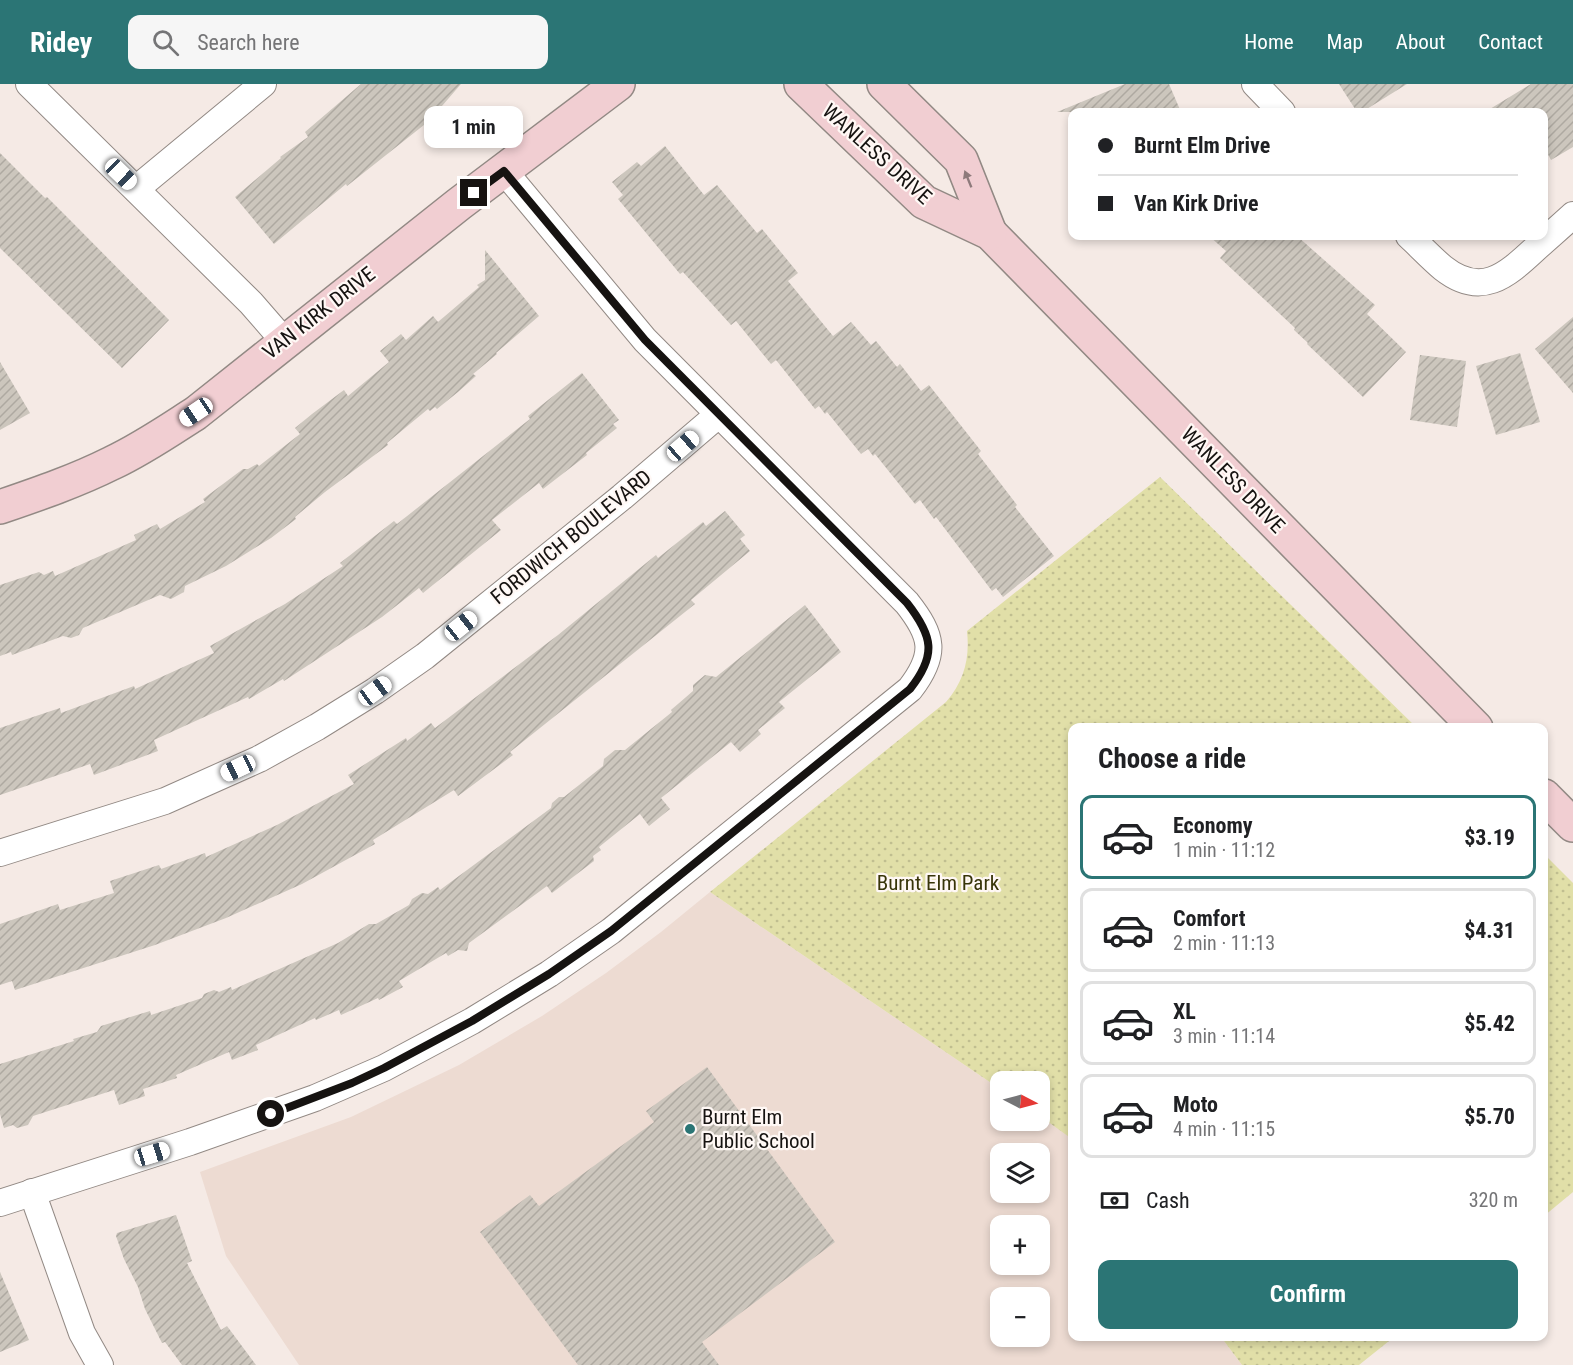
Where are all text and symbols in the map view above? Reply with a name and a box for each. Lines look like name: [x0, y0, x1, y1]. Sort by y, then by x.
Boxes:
search box: [128, 15, 548, 69]
text: Ridey: [30, 26, 92, 59]
icon: search: [149, 26, 182, 59]
text: Search here: [197, 30, 299, 55]
text: Home: [1244, 30, 1294, 54]
text: Map: [1327, 30, 1363, 54]
text: About: [1396, 30, 1445, 54]
text: Contact: [1478, 30, 1543, 54]
street label: WANLESS DRIVE: [818, 99, 936, 209]
callout: 1 min: [424, 106, 524, 148]
text: 1 min: [451, 115, 496, 139]
text: Burnt Elm Drive: [1134, 133, 1270, 158]
car: [102, 155, 140, 193]
one-way arrow: [963, 169, 973, 187]
route end: [460, 179, 487, 206]
text: Van Kirk Drive: [1134, 191, 1259, 216]
street label: VAN KIRK DRIVE: [258, 262, 380, 364]
car: [176, 394, 216, 430]
street label: WANLESS DRIVE: [1176, 422, 1290, 538]
car: [664, 427, 702, 465]
street label: FORDWICH BOULEVARD: [486, 465, 656, 609]
car: [441, 608, 481, 644]
car: [355, 673, 395, 709]
text: Choose a ride: [1098, 743, 1246, 775]
car: [218, 752, 258, 784]
icon: car: [1101, 810, 1155, 864]
text: Economy: [1173, 813, 1253, 838]
text: $3.19: [1464, 825, 1515, 850]
text: 1 min · 11:12: [1173, 838, 1275, 862]
park label: Burnt Elm Park: [877, 871, 1000, 895]
icon: car: [1101, 903, 1155, 957]
text: Comfort: [1173, 906, 1246, 931]
text: $4.31: [1464, 918, 1515, 943]
text: 2 min · 11:13: [1173, 931, 1275, 955]
icon: car: [1101, 996, 1155, 1050]
text: XL: [1173, 999, 1196, 1024]
text: $5.42: [1464, 1011, 1515, 1036]
text: 3 min · 11:14: [1173, 1024, 1275, 1048]
north arrow: [990, 1071, 1050, 1131]
map controls: [990, 1071, 1050, 1347]
icon: car: [1101, 1089, 1155, 1143]
text: Moto: [1173, 1092, 1218, 1117]
route start: [257, 1100, 284, 1127]
text: $5.70: [1464, 1104, 1515, 1129]
place label: Burnt Elm Public School: [702, 1105, 815, 1153]
text: 4 min · 11:15: [1173, 1117, 1275, 1141]
marker: Burnt Elm Public School: [683, 1122, 697, 1136]
car: [132, 1140, 172, 1168]
button: layers: [990, 1143, 1050, 1203]
icon: cash: [1098, 1184, 1131, 1217]
text: Cash: [1146, 1188, 1190, 1213]
text: 320 m: [1469, 1188, 1518, 1212]
button: +: [990, 1215, 1050, 1275]
button: Confirm: [1098, 1260, 1518, 1329]
button: −: [990, 1287, 1050, 1347]

